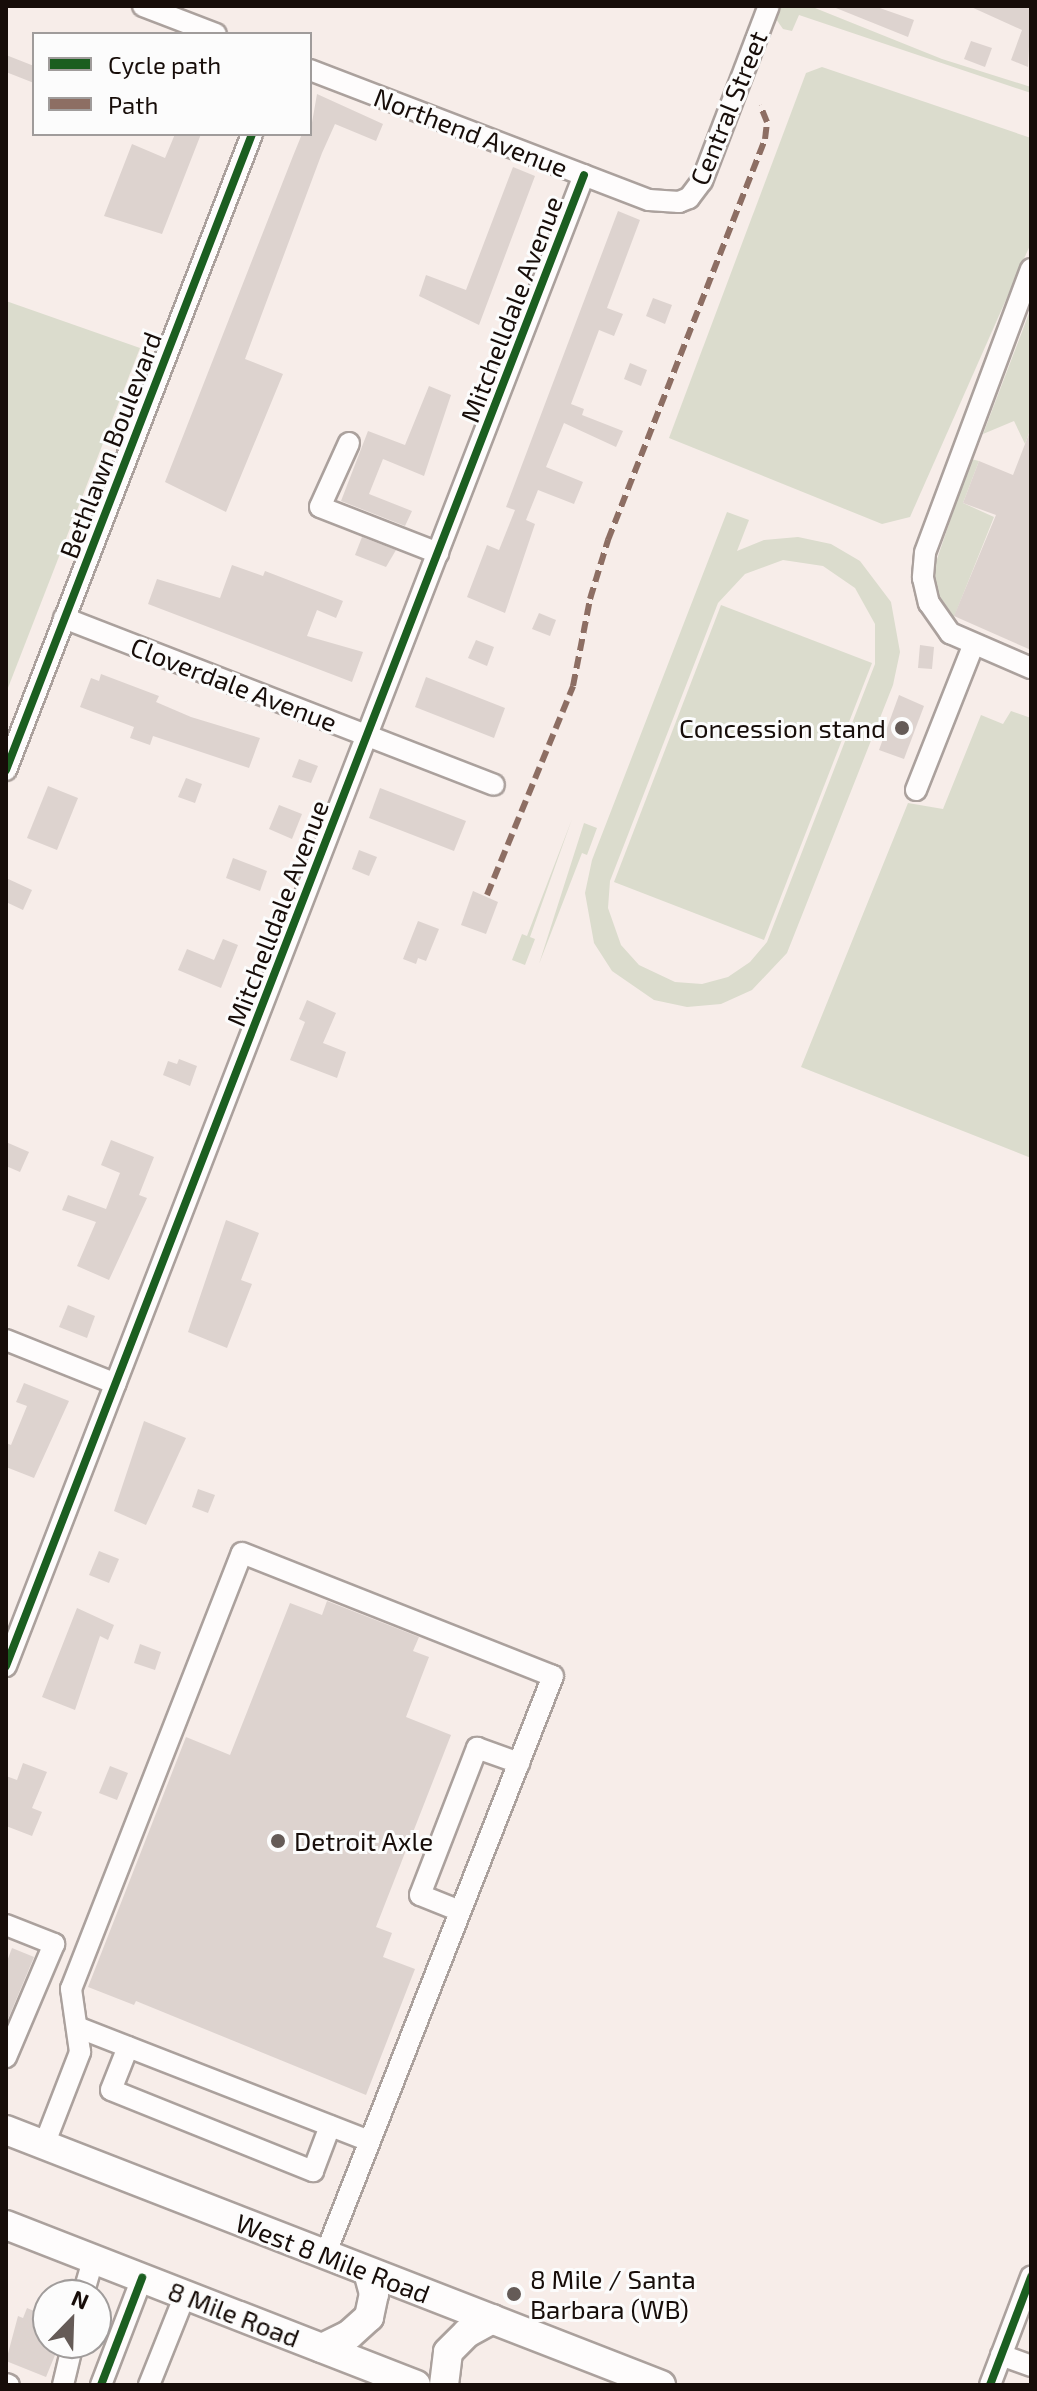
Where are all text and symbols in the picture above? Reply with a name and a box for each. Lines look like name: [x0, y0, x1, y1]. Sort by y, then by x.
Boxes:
street label: Central Street: [683, 26, 773, 190]
legend: [32, 32, 312, 136]
text: Cycle path: [108, 50, 221, 79]
street label: Northend Avenue: [370, 81, 572, 183]
text: Path: [108, 90, 158, 119]
street label: Mitchelldale Avenue: [453, 191, 569, 427]
street label: Bethlawn Boulevard: [52, 328, 168, 562]
street label: Cloverdale Avenue: [126, 630, 342, 738]
place label: Concession stand: [679, 712, 886, 744]
marker: Concession stand: [893, 719, 911, 737]
street label: Mitchelldale Avenue: [219, 795, 335, 1031]
place label: Detroit Axle: [294, 1825, 434, 1857]
marker: Detroit Axle: [269, 1832, 287, 1850]
street label: West 8 Mile Road: [232, 2207, 434, 2309]
place label: 8 Mile / Santa Barbara (WB): [530, 2263, 696, 2324]
street label: 8 Mile Road: [164, 2275, 304, 2353]
north arrow: [32, 2279, 112, 2359]
text: N: [68, 2284, 93, 2314]
marker: 8 Mile / Santa Barbara (WB): [505, 2285, 523, 2303]

